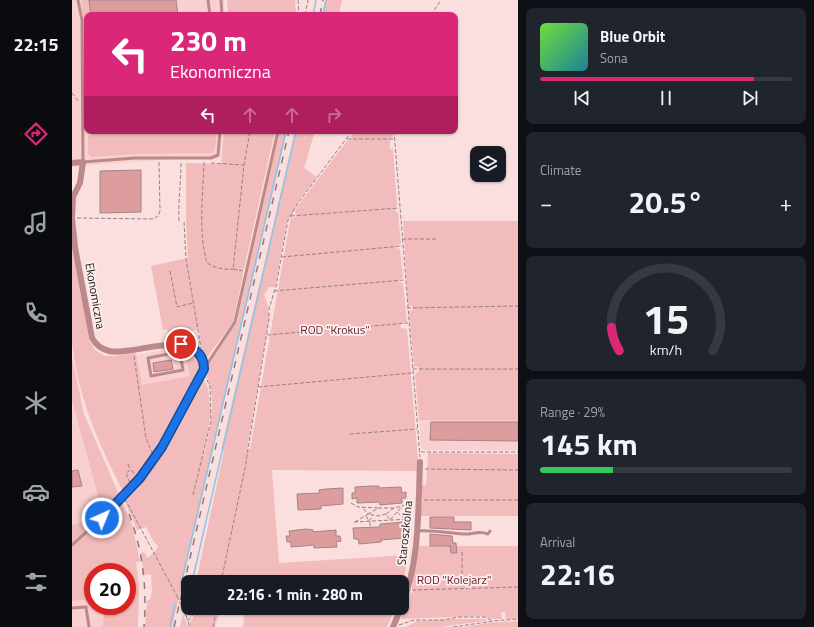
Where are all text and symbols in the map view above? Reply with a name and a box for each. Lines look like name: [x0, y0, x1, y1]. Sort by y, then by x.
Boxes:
text: 230 m: [170, 19, 247, 62]
text: Blue Orbit: [600, 25, 665, 48]
icon: left: [104, 28, 156, 80]
text: 22:15: [14, 31, 58, 58]
text: Sona: [600, 48, 627, 68]
text: Ekonomiczna: [170, 58, 271, 85]
icon: previous: [571, 87, 593, 109]
icon: pause: [655, 87, 677, 109]
icon: next: [739, 87, 761, 109]
icon: left: [197, 104, 219, 126]
icon: ahead: [239, 104, 261, 126]
icon: ahead: [281, 104, 303, 126]
icon: right: [323, 104, 345, 126]
icon: directions: [22, 120, 50, 148]
map controls: [470, 146, 506, 182]
button: layers: [470, 146, 506, 182]
text: Climate: [540, 160, 581, 180]
text: 20.5°: [629, 179, 703, 225]
text: −: [540, 186, 552, 220]
text: +: [780, 186, 792, 220]
icon: music: [22, 209, 50, 237]
street label: Ekonomiczna: [80, 261, 111, 331]
text: 15: [643, 287, 689, 350]
icon: phone: [22, 299, 50, 327]
park label: ROD "Krokus": [300, 320, 370, 339]
pin: [164, 327, 198, 361]
icon: arrive: [170, 333, 192, 355]
text: km/h: [650, 339, 682, 361]
icon: climate: [22, 389, 50, 417]
text: Range · 29%: [540, 402, 605, 422]
text: 145 km: [540, 421, 638, 467]
icon: car: [22, 478, 50, 506]
position arrow: [81, 497, 123, 539]
street label: Staroszkolna: [392, 500, 417, 566]
text: Arrival: [540, 532, 575, 552]
text: 22:16: [540, 551, 615, 597]
speed limit sign: 20: [84, 563, 136, 615]
icon: filters: [22, 568, 50, 596]
park label: ROD "Kolejarz": [417, 570, 491, 589]
text: 22:16 · 1 min · 280 m: [227, 583, 363, 606]

